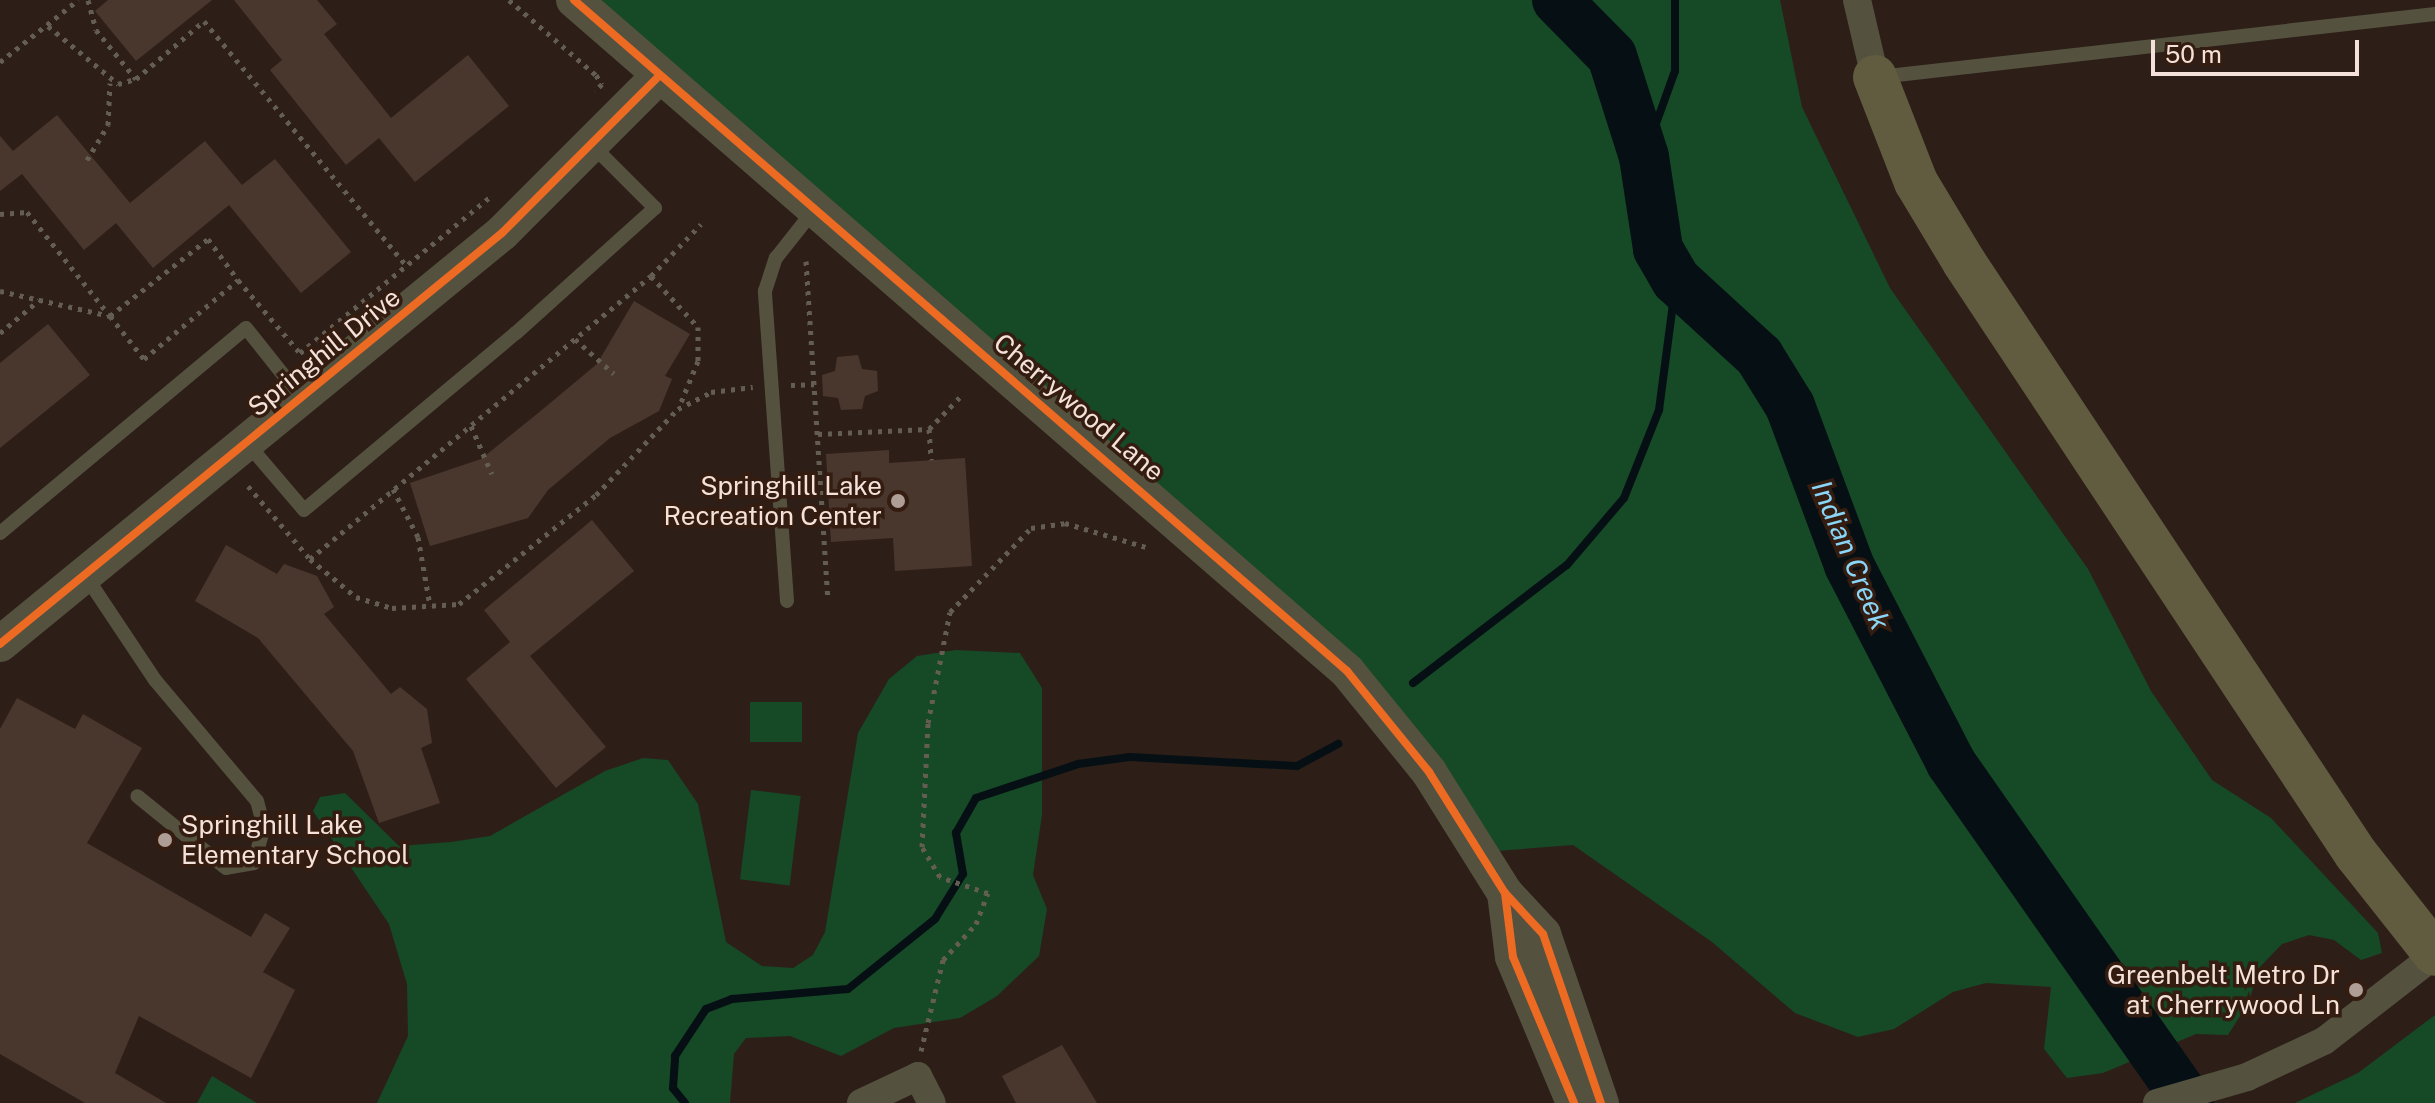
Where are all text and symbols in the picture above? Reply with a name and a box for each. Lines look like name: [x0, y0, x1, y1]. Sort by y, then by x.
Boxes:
scale bar: [2155, 24, 2363, 74]
text: 50 m: [2165, 40, 2222, 68]
street label: Springhill Drive: [242, 281, 406, 423]
street label: Cherrywood Lane: [988, 327, 1170, 487]
place label: Springhill Lake Recreation Center: [664, 470, 882, 532]
water label: Indian Creek: [1805, 475, 1897, 635]
marker: Springhill Lake Recreation Center: [889, 492, 907, 510]
place label: Springhill Lake Elementary School: [181, 809, 409, 870]
marker: Springhill Lake Elementary School: [156, 831, 174, 849]
place label: Greenbelt Metro Dr at Cherrywood Ln: [2107, 959, 2340, 1020]
marker: Greenbelt Metro Dr at Cherrywood Ln: [2347, 981, 2365, 999]

